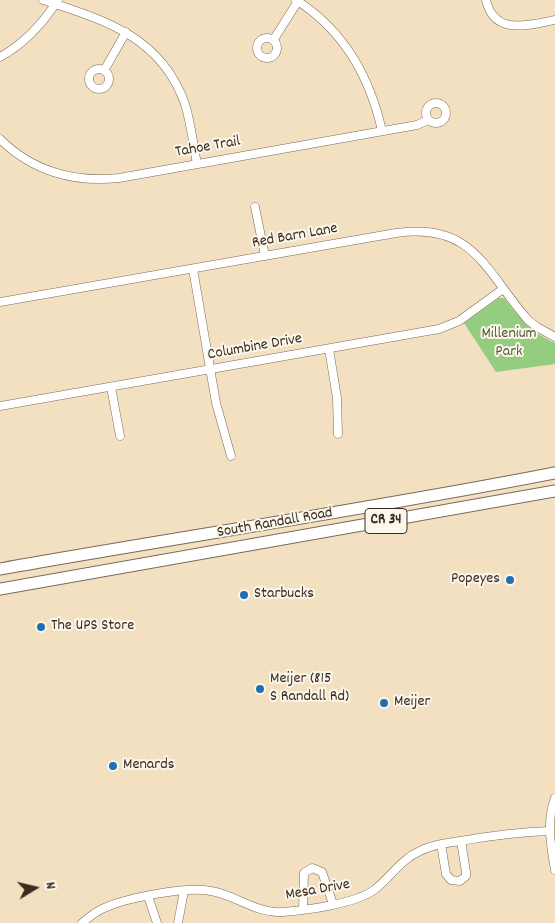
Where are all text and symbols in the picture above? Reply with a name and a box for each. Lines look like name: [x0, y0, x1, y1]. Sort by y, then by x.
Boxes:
street label: Tahoe Trail: [174, 133, 242, 163]
street label: Red Barn Lane: [251, 220, 339, 254]
park label: Millenium Park: [481, 325, 537, 363]
street label: Columbine Drive: [206, 330, 304, 366]
street label: South Randall Road: [216, 504, 334, 544]
road number: CR 34: [365, 508, 407, 534]
place label: Popeyes: [451, 570, 500, 590]
marker: Popeyes: [504, 574, 516, 586]
place label: Starbucks: [254, 585, 314, 605]
marker: Starbucks: [238, 589, 250, 601]
place label: The UPS Store: [51, 617, 134, 637]
marker: The UPS Store: [35, 621, 47, 633]
place label: Meijer (815 S Randall Rd): [270, 670, 349, 708]
marker: Meijer (815 S Randall Rd): [254, 683, 266, 695]
place label: Meijer: [394, 693, 431, 713]
marker: Meijer: [378, 697, 390, 709]
place label: Menards: [123, 756, 174, 776]
marker: Menards: [107, 760, 119, 772]
north arrow: [10, 863, 60, 913]
street label: Mesa Drive: [284, 876, 352, 906]
text: N: [39, 881, 60, 891]

